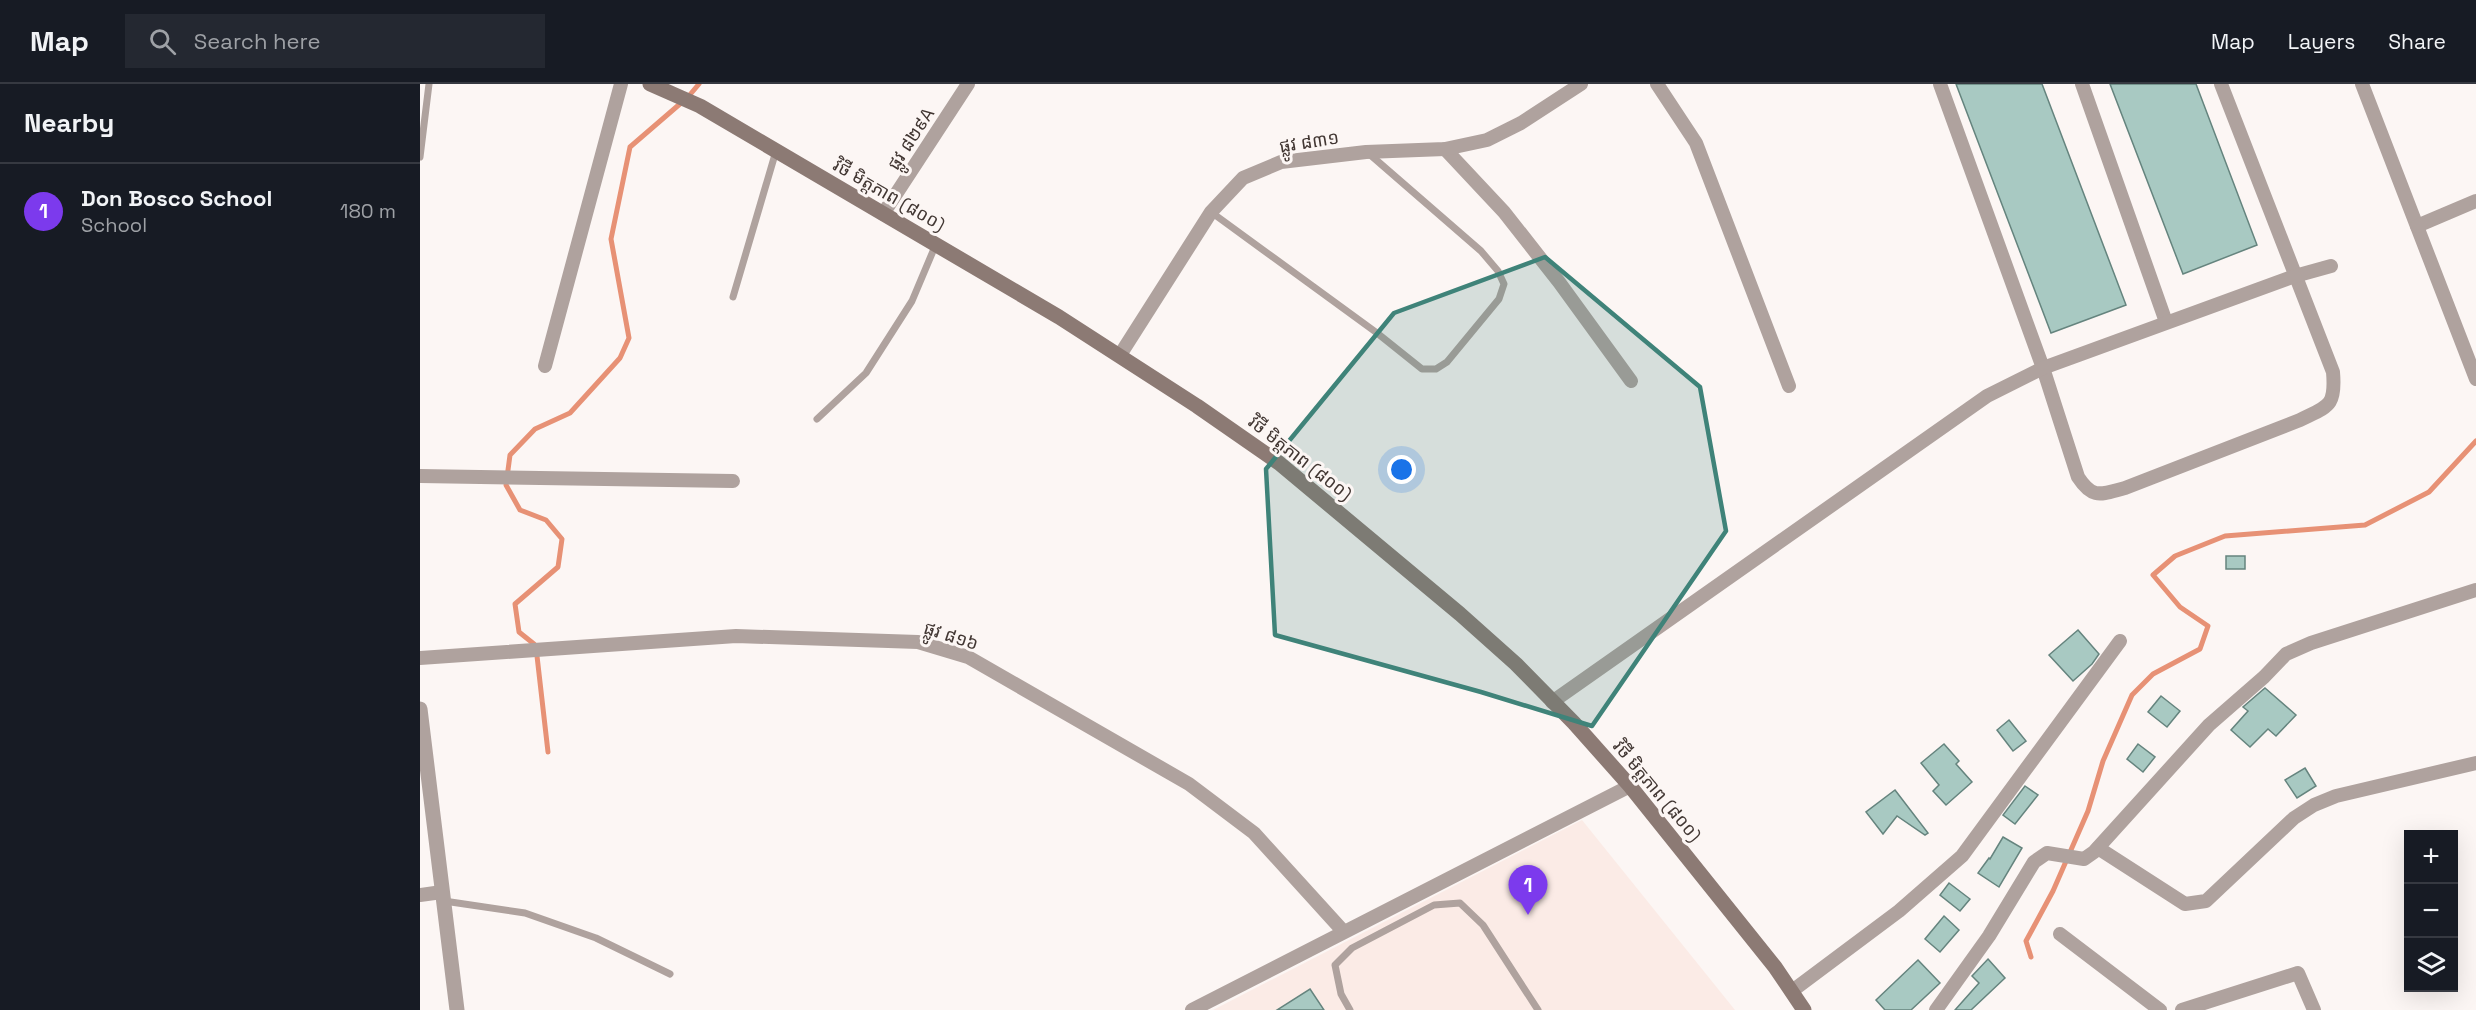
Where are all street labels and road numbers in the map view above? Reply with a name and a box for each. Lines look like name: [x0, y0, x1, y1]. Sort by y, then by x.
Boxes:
street label: ផ្លូវ ៨២៩A: [882, 103, 944, 177]
street label: ផ្លូវ ៨៣១: [1277, 125, 1341, 163]
street label: វិថី មិត្តភាព (៨០០): [828, 153, 949, 236]
street label: វិថី មិត្តភាព (៨០០): [1243, 409, 1357, 506]
street label: ផ្លូវ ៨១៦: [919, 616, 981, 660]
street label: វិថី មិត្តភាព (៨០០): [1607, 735, 1706, 846]

